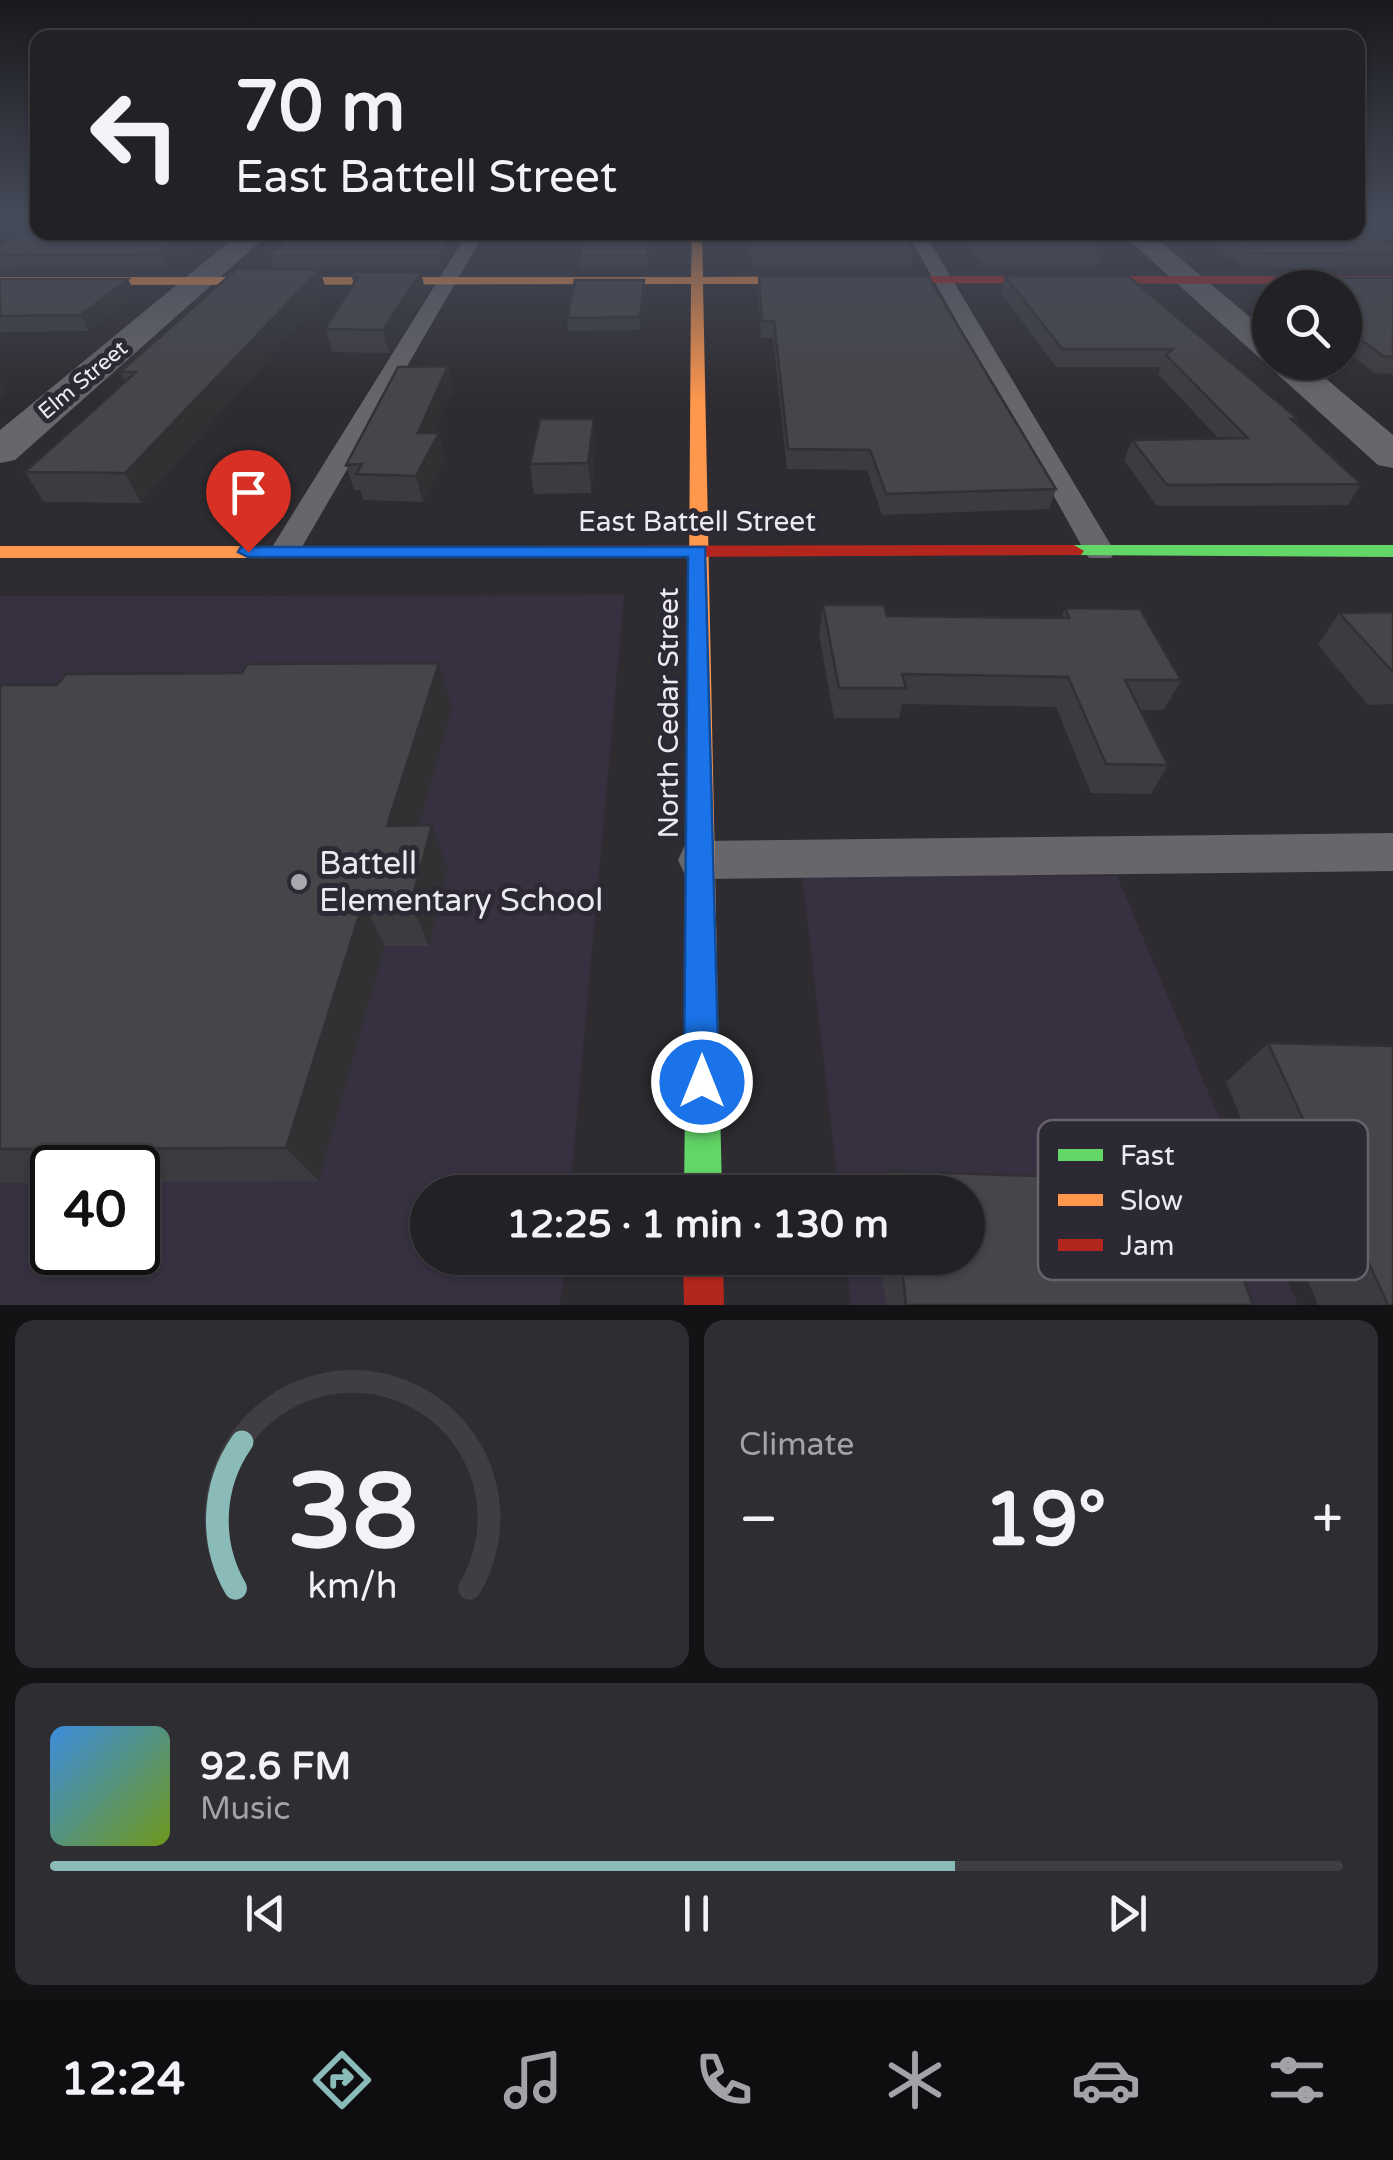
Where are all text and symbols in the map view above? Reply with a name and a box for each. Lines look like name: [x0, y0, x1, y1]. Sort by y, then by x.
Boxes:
text: 70 m: [235, 66, 405, 150]
icon: left: [70, 70, 200, 200]
text: East Battell Street: [235, 151, 617, 205]
map controls: [1252, 270, 1362, 380]
button: search: [1252, 270, 1362, 380]
street label: Elm Street: [33, 335, 133, 425]
pin: [206, 450, 291, 553]
icon: arrive: [221, 465, 276, 520]
street label: East Battell Street: [578, 505, 816, 539]
street label: North Cedar Street: [652, 587, 686, 839]
place label: Battell Elementary School: [319, 845, 603, 920]
marker: Battell Elementary School: [288, 871, 310, 893]
position arrow: [650, 1030, 754, 1134]
legend: [1038, 1120, 1368, 1280]
text: Fast: [1120, 1139, 1175, 1173]
speed limit sign: 40: [30, 1145, 160, 1275]
text: Slow: [1120, 1184, 1183, 1218]
text: 12:25 · 1 min · 130 m: [506, 1202, 889, 1248]
text: Jam: [1120, 1229, 1175, 1263]
text: Climate: [739, 1426, 854, 1464]
text: 38: [287, 1451, 417, 1576]
text: 19°: [984, 1475, 1106, 1565]
text: −: [739, 1487, 778, 1553]
text: +: [1312, 1487, 1343, 1553]
text: km/h: [307, 1565, 397, 1608]
text: 92.6 FM: [200, 1744, 351, 1790]
text: Music: [200, 1790, 290, 1828]
icon: previous: [238, 1886, 293, 1941]
icon: pause: [669, 1886, 724, 1941]
icon: next: [1100, 1886, 1155, 1941]
icon: directions: [307, 2045, 377, 2115]
icon: music: [498, 2045, 568, 2115]
icon: phone: [689, 2045, 759, 2115]
icon: climate: [880, 2045, 950, 2115]
icon: car: [1071, 2045, 1141, 2115]
icon: filters: [1262, 2045, 1332, 2115]
text: 12:24: [61, 2053, 185, 2107]

